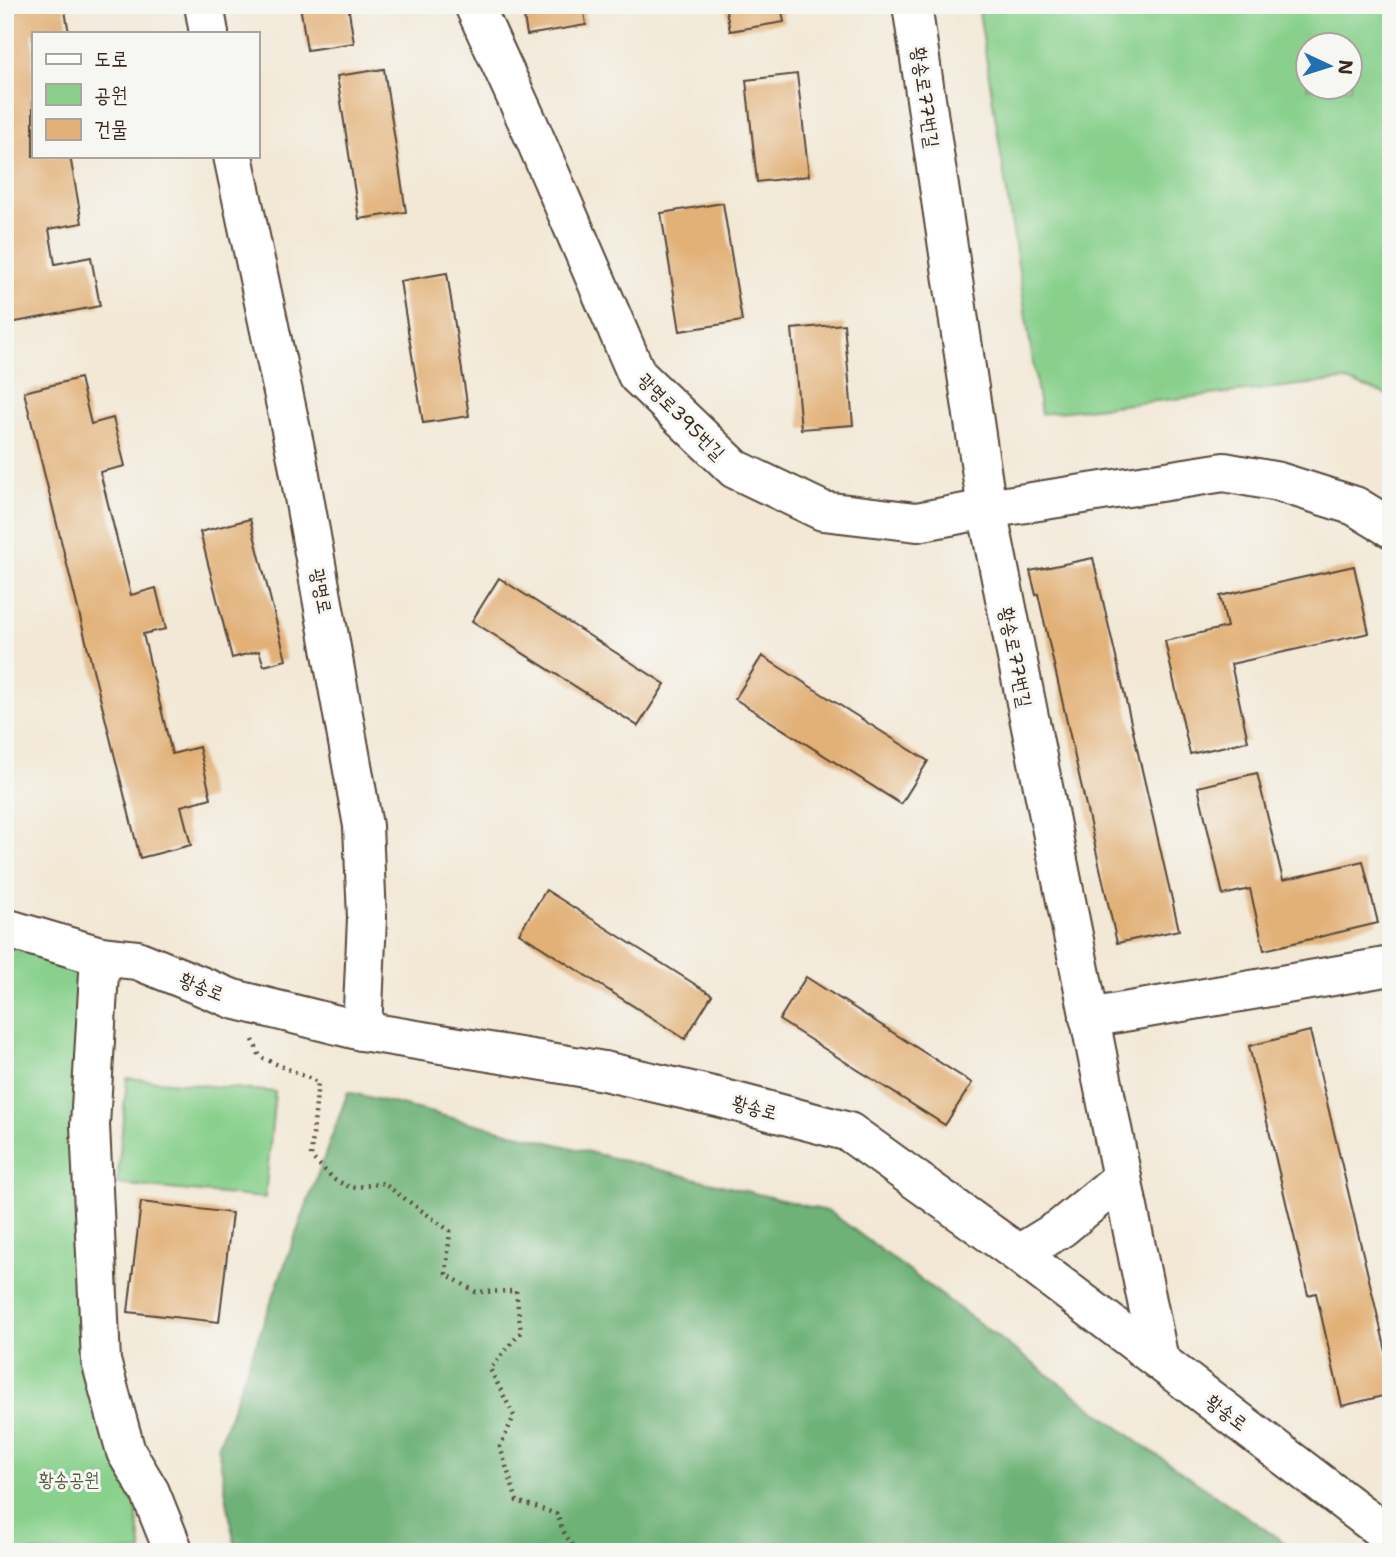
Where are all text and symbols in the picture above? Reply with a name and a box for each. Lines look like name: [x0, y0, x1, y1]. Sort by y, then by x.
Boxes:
legend: [32, 32, 259, 158]
north arrow: [1294, 32, 1364, 102]
text: 도로: [94, 45, 128, 73]
street label: 황송로77번길: [906, 45, 945, 149]
text: N: [1332, 59, 1358, 76]
text: 공원: [94, 81, 128, 109]
text: 건물: [94, 115, 128, 143]
street label: 광명로395번길: [633, 367, 731, 465]
street label: 광명로: [305, 566, 338, 616]
street label: 황송로77번길: [994, 605, 1038, 710]
street label: 황송로: [176, 966, 228, 1007]
street label: 황송로: [729, 1089, 780, 1125]
street label: 황송로: [1201, 1389, 1253, 1436]
park label: 황송공원: [38, 1467, 100, 1492]

